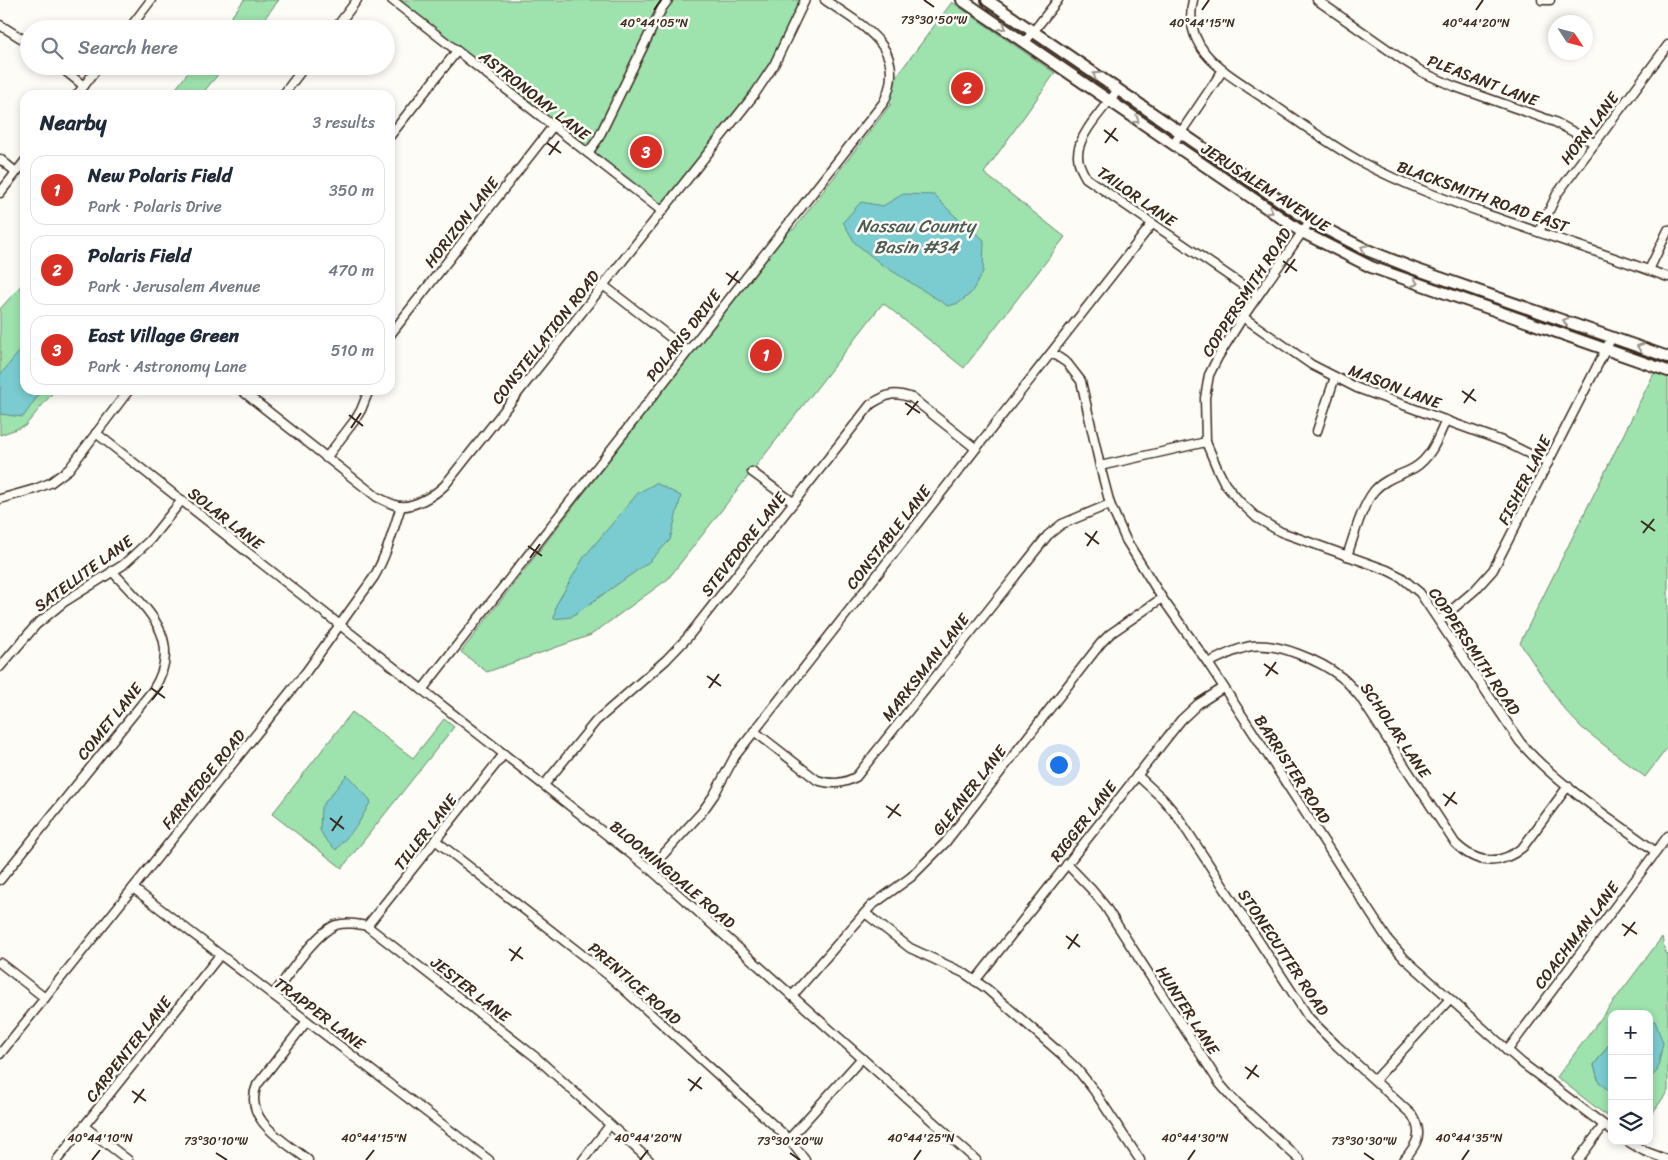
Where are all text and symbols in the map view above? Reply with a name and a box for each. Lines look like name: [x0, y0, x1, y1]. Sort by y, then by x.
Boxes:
text: 73°30'50"W: [901, 9, 968, 31]
text: 40°44'05"N: [620, 12, 689, 34]
text: 40°44'15"N: [1169, 12, 1235, 34]
text: 40°44'20"N: [1442, 12, 1510, 34]
north arrow: [1548, 15, 1593, 60]
search box: [20, 20, 395, 75]
one-way arrow: [997, 21, 1006, 30]
text: Search here: [78, 31, 178, 64]
icon: search: [38, 34, 66, 62]
street label: ASTRONOMY LANE: [472, 42, 598, 149]
street label: PLEASANT LANE: [1423, 46, 1544, 115]
pin: 2: [951, 69, 983, 107]
one-way arrow: [1092, 72, 1101, 81]
street label: HORN LANE: [1552, 85, 1627, 171]
text: Nearby: [40, 104, 106, 142]
text: 3 results: [312, 108, 375, 137]
one-way arrow: [1131, 114, 1140, 123]
pin: 3: [630, 133, 662, 171]
street label: JERUSALEM AVENUE: [1195, 134, 1337, 241]
street label: BLACKSMITH ROAD EAST: [1393, 152, 1574, 241]
street label: TAILOR LANE: [1091, 158, 1184, 235]
text: New Polaris Field: [88, 159, 232, 192]
street label: HORIZON LANE: [416, 169, 507, 274]
text: 1: [54, 176, 60, 205]
text: 350 m: [329, 176, 374, 205]
text: Park · Polaris Drive: [88, 192, 222, 221]
one-way arrow: [1265, 205, 1274, 215]
water label: Nassau County Basin #34: [857, 210, 978, 263]
street label: COPPERSMITH ROAD: [1194, 221, 1300, 363]
text: Polaris Field: [88, 239, 191, 272]
one-way arrow: [1360, 244, 1369, 254]
text: 2: [52, 256, 62, 285]
text: 470 m: [328, 256, 374, 285]
street label: CONSTELLATION ROAD: [483, 263, 608, 411]
text: Park · Jerusalem Avenue: [88, 272, 261, 301]
one-way arrow: [1411, 278, 1419, 288]
street label: POLARIS DRIVE: [638, 282, 729, 388]
one-way arrow: [1562, 317, 1571, 327]
text: East Village Green: [88, 319, 239, 352]
text: 3: [53, 336, 61, 365]
text: 510 m: [331, 336, 374, 365]
pin: 1: [750, 336, 782, 374]
one-way arrow: [1636, 343, 1645, 353]
text: Park · Astronomy Lane: [88, 352, 247, 381]
street label: MASON LANE: [1344, 355, 1446, 418]
street label: FISHER LANE: [1489, 429, 1560, 530]
street label: CONSTABLE LANE: [838, 478, 939, 596]
street label: SOLAR LANE: [181, 479, 271, 558]
street label: STEVEDORE LANE: [693, 485, 794, 603]
street label: SATELLITE LANE: [27, 527, 140, 620]
street label: COPPERSMITH ROAD: [1421, 581, 1529, 722]
street label: MARKSMAN LANE: [874, 606, 978, 728]
street label: COMET LANE: [69, 675, 151, 767]
street label: SCHOLAR LANE: [1352, 676, 1439, 785]
street label: BARRISTER ROAD: [1246, 709, 1339, 830]
street label: FARMEDGE ROAD: [154, 722, 253, 836]
street label: GLEANER LANE: [925, 738, 1015, 842]
your location: [1046, 752, 1072, 778]
street label: RIGGER LANE: [1042, 773, 1125, 868]
street label: TILLER LANE: [386, 787, 465, 877]
street label: BLOOMINGDALE ROAD: [603, 813, 743, 936]
street label: COACHMAN LANE: [1526, 874, 1627, 995]
street label: STONECUTTER ROAD: [1230, 883, 1337, 1022]
street label: PRENTICE ROAD: [581, 934, 688, 1033]
street label: JESTER LANE: [424, 948, 518, 1031]
street label: HUNTER LANE: [1148, 960, 1228, 1062]
street label: TRAPPER LANE: [268, 969, 373, 1058]
street label: CARPENTER LANE: [77, 989, 180, 1109]
map controls: [1608, 1010, 1653, 1145]
button: +: [1608, 1010, 1653, 1055]
button: −: [1608, 1055, 1653, 1100]
button: layers: [1608, 1100, 1653, 1145]
text: 40°44'10"N: [67, 1127, 134, 1149]
text: 40°44'15"N: [341, 1127, 407, 1149]
text: 40°44'20"N: [614, 1127, 682, 1149]
text: 40°44'25"N: [887, 1127, 955, 1149]
text: 40°44'30"N: [1161, 1127, 1229, 1149]
text: 40°44'35"N: [1436, 1127, 1503, 1149]
text: 73°30'10"W: [184, 1130, 249, 1152]
text: 73°30'20"W: [757, 1130, 824, 1152]
text: 73°30'30"W: [1331, 1130, 1398, 1152]

